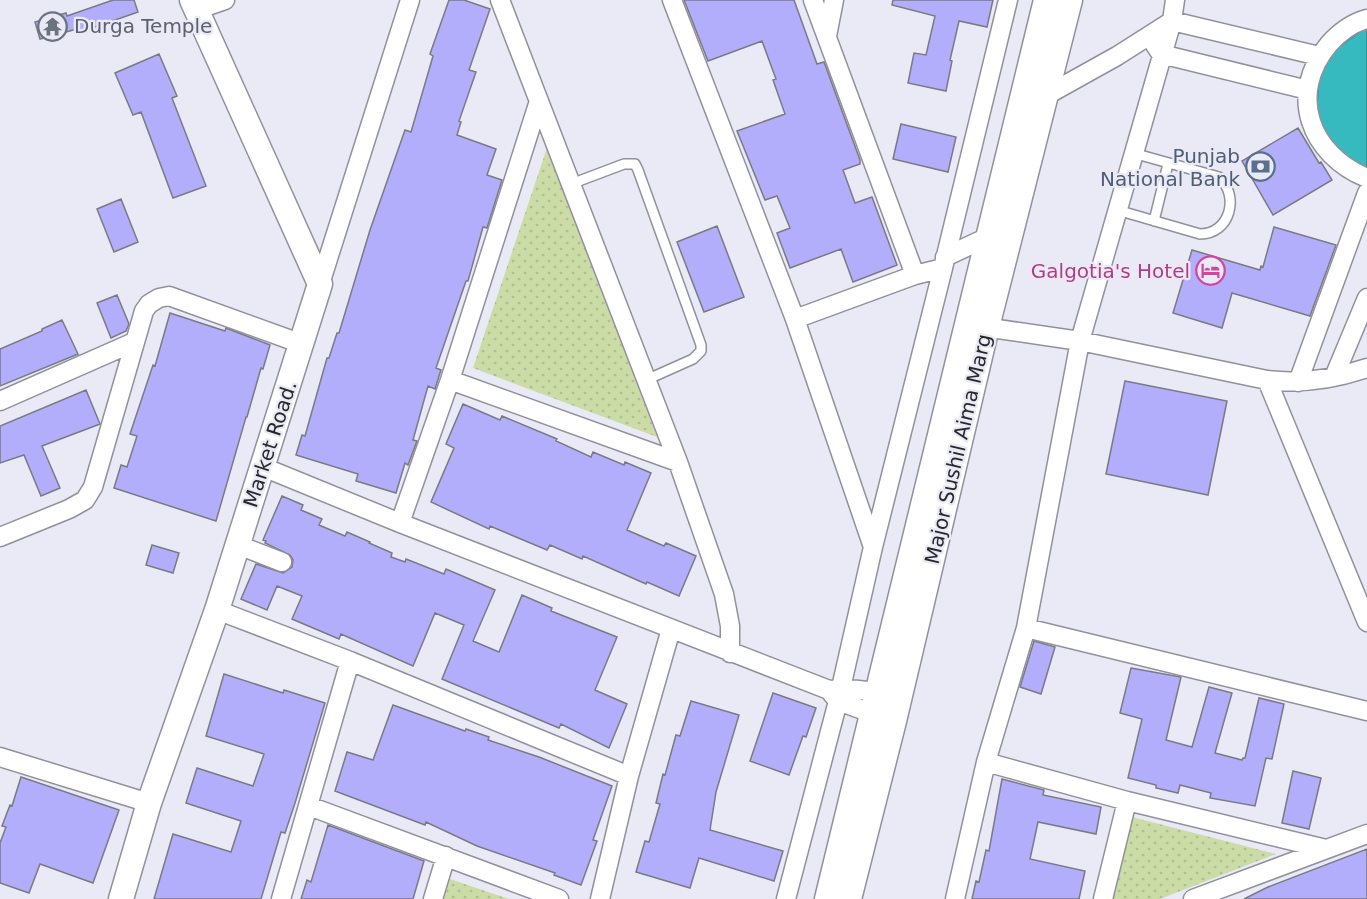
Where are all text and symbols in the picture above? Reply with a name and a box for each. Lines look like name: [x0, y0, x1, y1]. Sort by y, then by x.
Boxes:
temple icon: Durga Temple: [37, 10, 69, 42]
place label: Durga Temple: [74, 14, 212, 38]
place label: Punjab National Bank: [1100, 144, 1240, 191]
bank icon: Punjab National Bank: [1245, 151, 1277, 183]
hotel icon: Galgotia's Hotel: [1195, 255, 1227, 287]
place label: Galgotia's Hotel: [1031, 259, 1190, 283]
street label: Major Sushil Aima Marg: [920, 332, 996, 566]
street label: Market Road.: [238, 378, 302, 510]

